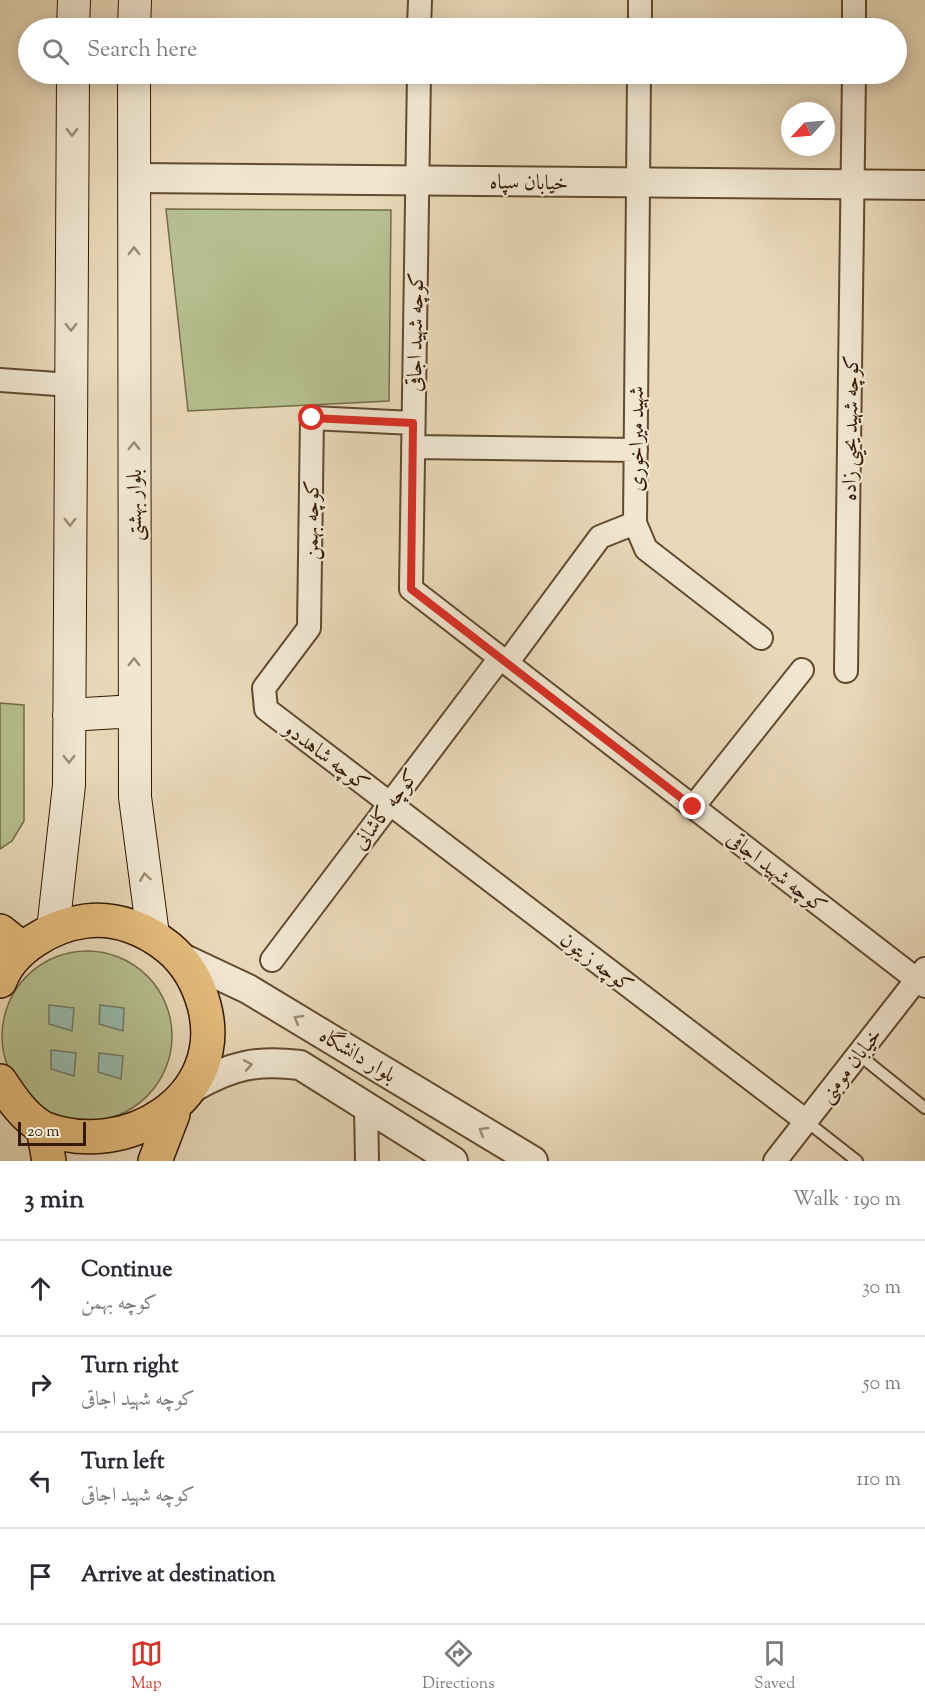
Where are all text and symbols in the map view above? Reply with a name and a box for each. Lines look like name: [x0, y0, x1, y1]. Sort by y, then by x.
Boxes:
search box: [18, 18, 907, 84]
icon: search: [39, 35, 72, 68]
text: Search here: [87, 35, 197, 67]
north arrow: [781, 102, 835, 156]
one-way arrow: [66, 127, 78, 136]
street label: خیابان سپاه: [489, 168, 569, 200]
one-way arrow: [128, 246, 140, 255]
street label: کوچه شهید اجاقی: [401, 272, 433, 392]
one-way arrow: [65, 322, 77, 331]
street label: کوچه شهید یحیی زاده: [836, 355, 869, 501]
street label: شهید میراخوری: [623, 386, 653, 492]
route start: [298, 404, 324, 430]
one-way arrow: [128, 441, 140, 450]
street label: بلوار بهشتی: [121, 469, 151, 541]
street label: کوچه بهمن: [297, 480, 329, 560]
one-way arrow: [64, 517, 76, 526]
one-way arrow: [128, 657, 140, 666]
street label: کوچه شاهددو: [275, 714, 375, 800]
one-way arrow: [63, 754, 75, 763]
street label: کوچه کاشانی: [346, 763, 427, 857]
route end: [679, 793, 705, 819]
street label: کوچه شهید اجاقی: [719, 825, 832, 922]
one-way arrow: [140, 872, 152, 882]
street label: کوچه زیتون: [553, 926, 639, 1001]
one-way arrow: [294, 1014, 304, 1026]
street label: بلوار دانشگاه: [313, 1022, 401, 1092]
street label: خیابان مومنی: [813, 1022, 890, 1110]
one-way arrow: [242, 1059, 252, 1072]
scale bar: [18, 1119, 86, 1146]
text: 20 m: [27, 1121, 60, 1144]
one-way arrow: [479, 1126, 489, 1138]
text: 3 min: [24, 1182, 84, 1219]
text: Walk · 190 m: [793, 1186, 901, 1215]
text: Continue: [81, 1255, 172, 1287]
icon: ahead: [24, 1272, 57, 1305]
text: 30 m: [862, 1274, 901, 1303]
text: کوچه بهمن: [81, 1290, 157, 1319]
text: Turn right: [81, 1351, 178, 1383]
icon: right: [24, 1368, 57, 1401]
text: 50 m: [863, 1370, 901, 1399]
text: کوچه شهید اجاقی: [81, 1386, 195, 1415]
text: Turn left: [81, 1447, 164, 1479]
icon: left: [24, 1464, 57, 1497]
text: 110 m: [856, 1466, 901, 1495]
text: کوچه شهید اجاقی: [81, 1482, 195, 1511]
icon: arrive: [24, 1560, 57, 1593]
text: Arrive at destination: [81, 1560, 276, 1592]
tab: Map: [130, 1637, 163, 1696]
tab: Directions: [422, 1637, 495, 1696]
tab: Saved: [754, 1637, 795, 1696]

